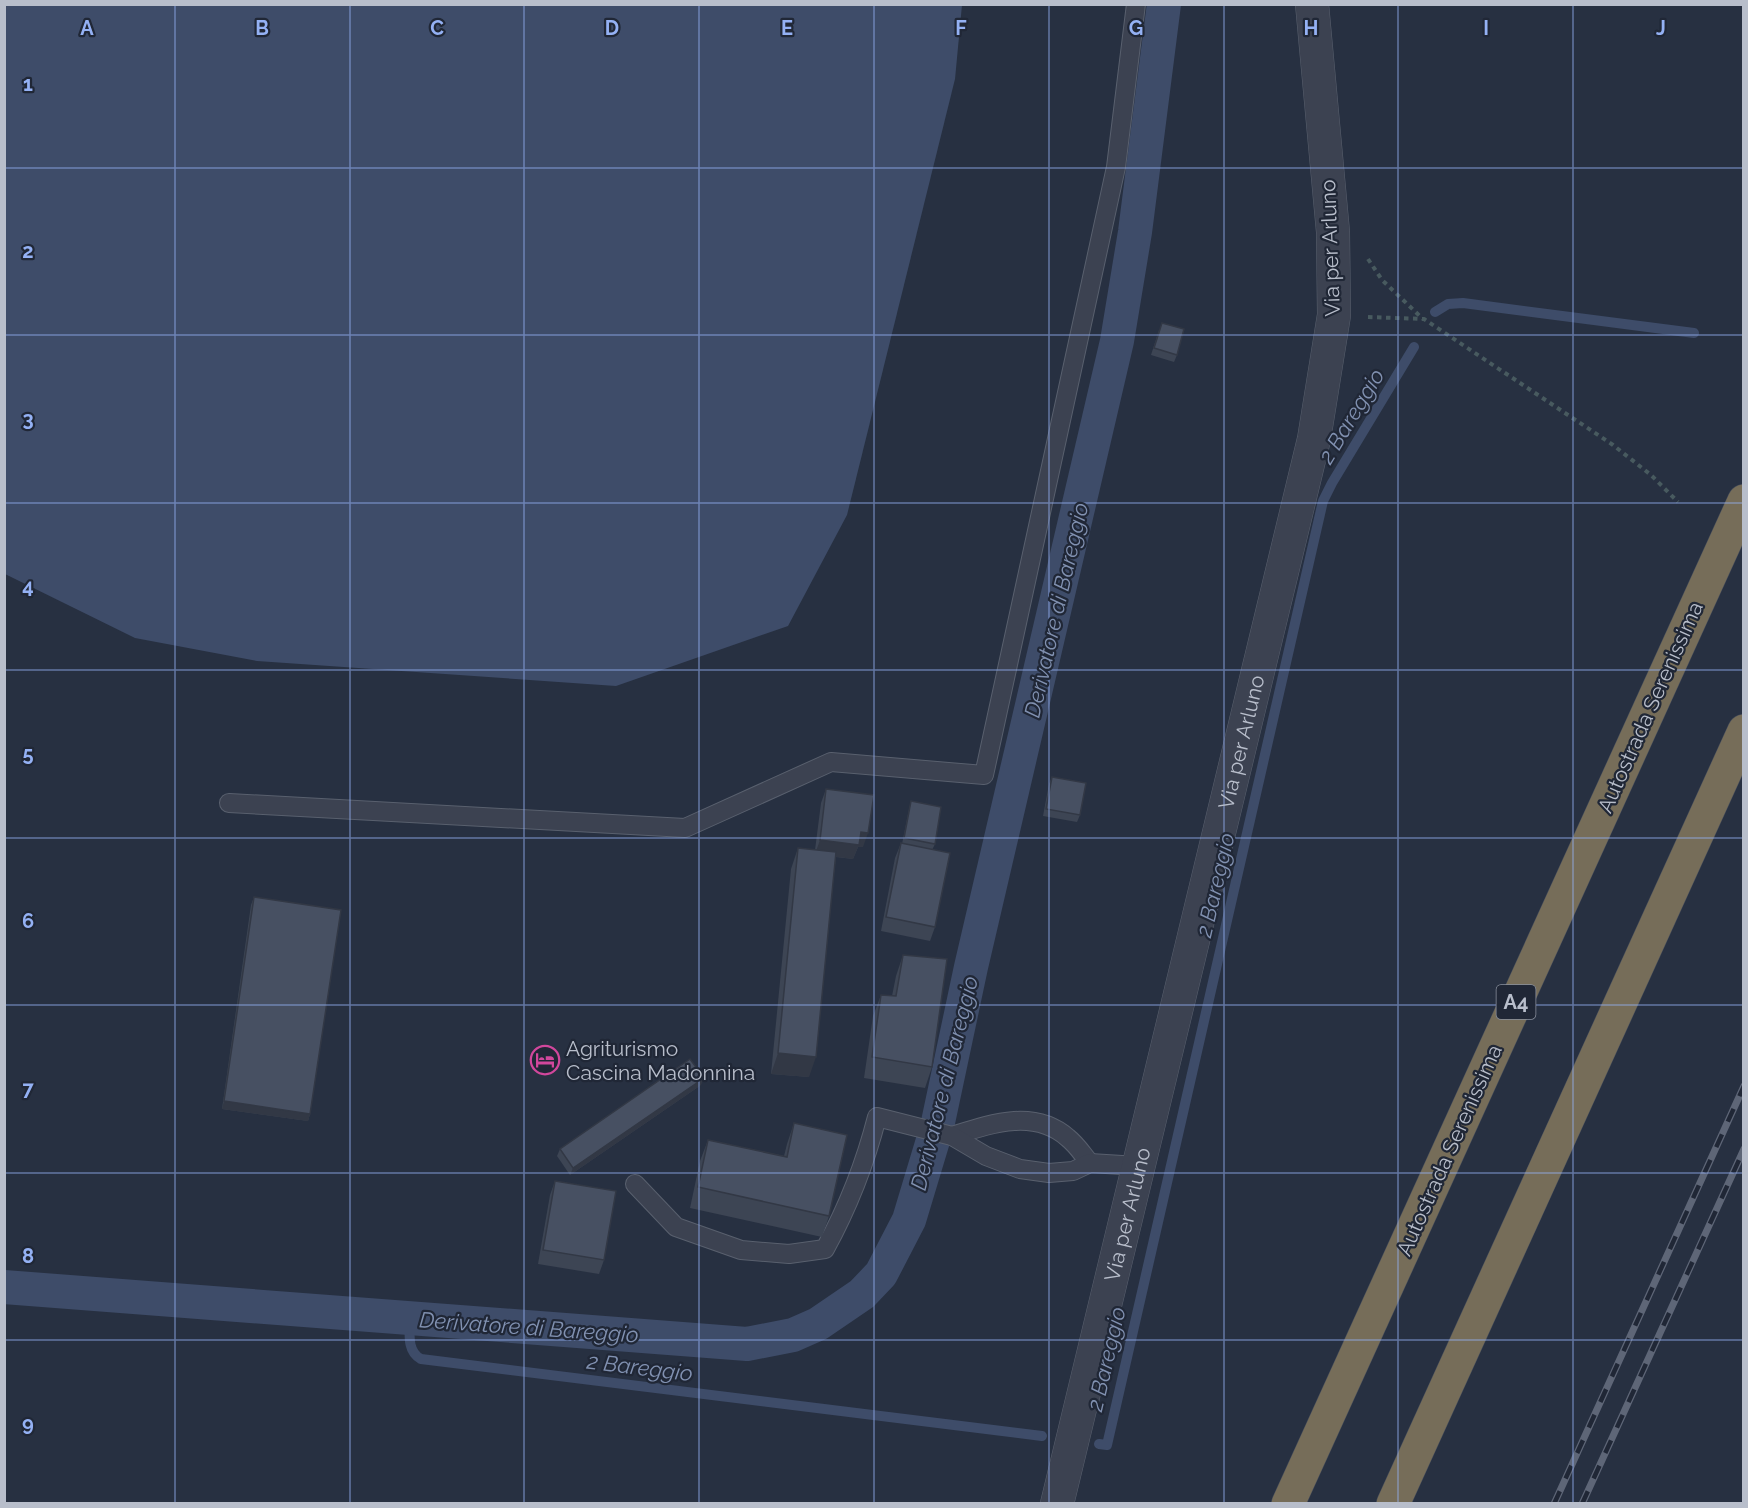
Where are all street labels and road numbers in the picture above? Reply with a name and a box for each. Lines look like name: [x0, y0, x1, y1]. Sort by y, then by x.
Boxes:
street label: Via per Arluno: [1315, 179, 1345, 317]
street label: Autostrada Serenissima: [1592, 598, 1708, 816]
street label: Via per Arluno: [1213, 672, 1269, 811]
road number: A4: [1496, 985, 1536, 1019]
street label: Autostrada Serenissima: [1391, 1041, 1507, 1259]
street label: Via per Arluno: [1099, 1145, 1155, 1284]

